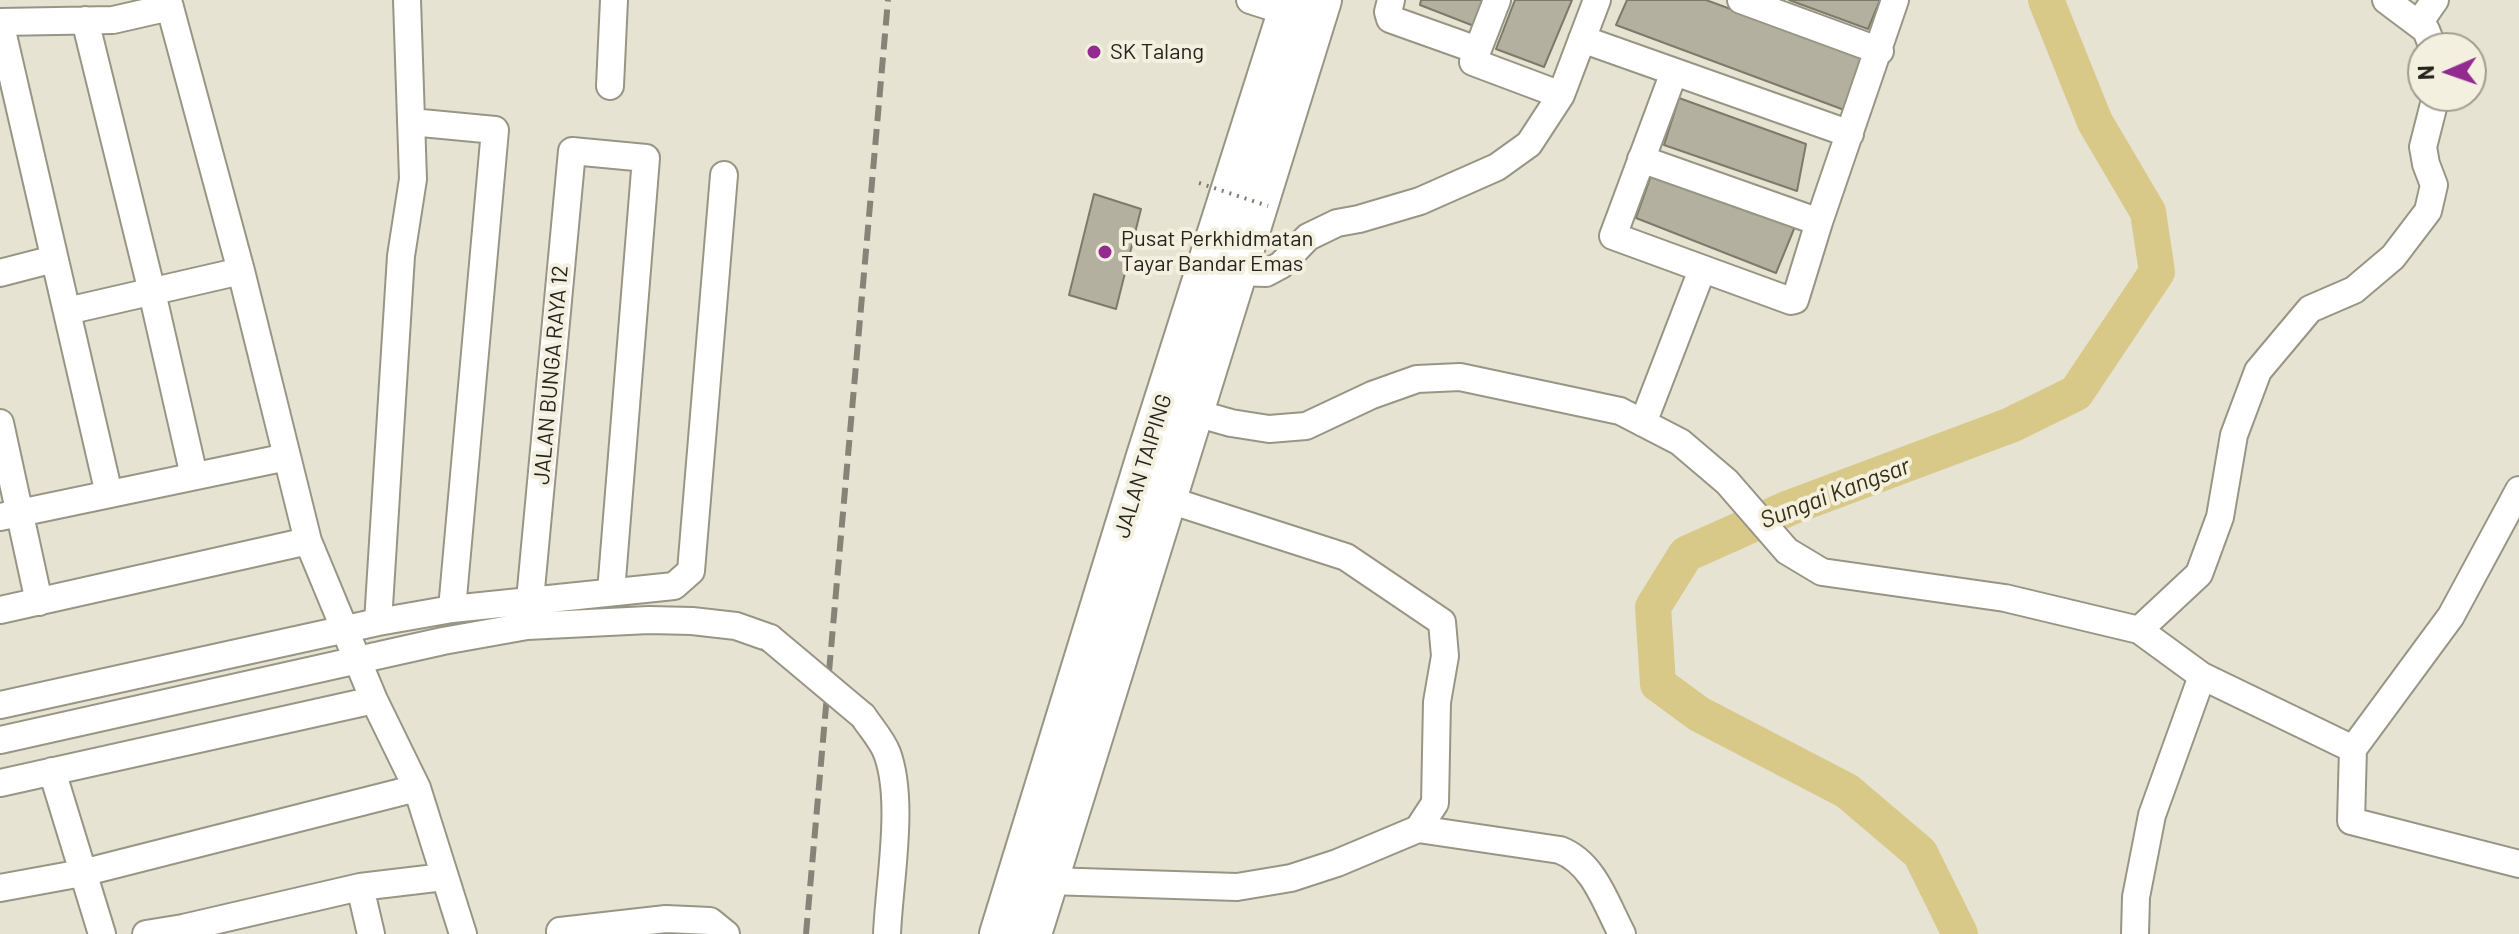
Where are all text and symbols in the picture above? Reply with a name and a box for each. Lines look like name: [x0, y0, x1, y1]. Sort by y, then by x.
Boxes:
north arrow: [2407, 32, 2487, 112]
place label: SK Talang: [1110, 39, 1204, 65]
marker: SK Talang: [1085, 43, 1103, 61]
text: N: [2412, 65, 2438, 81]
place label: Pusat Perkhidmatan Tayar Bandar Emas: [1121, 226, 1313, 278]
marker: Pusat Perkhidmatan Tayar Bandar Emas: [1096, 243, 1114, 261]
street label: JALAN BUNGA RAYA 12: [528, 264, 574, 486]
street label: JALAN TAIPING: [1109, 391, 1177, 541]
water label: Sungai Kangsar: [1756, 451, 1914, 535]

